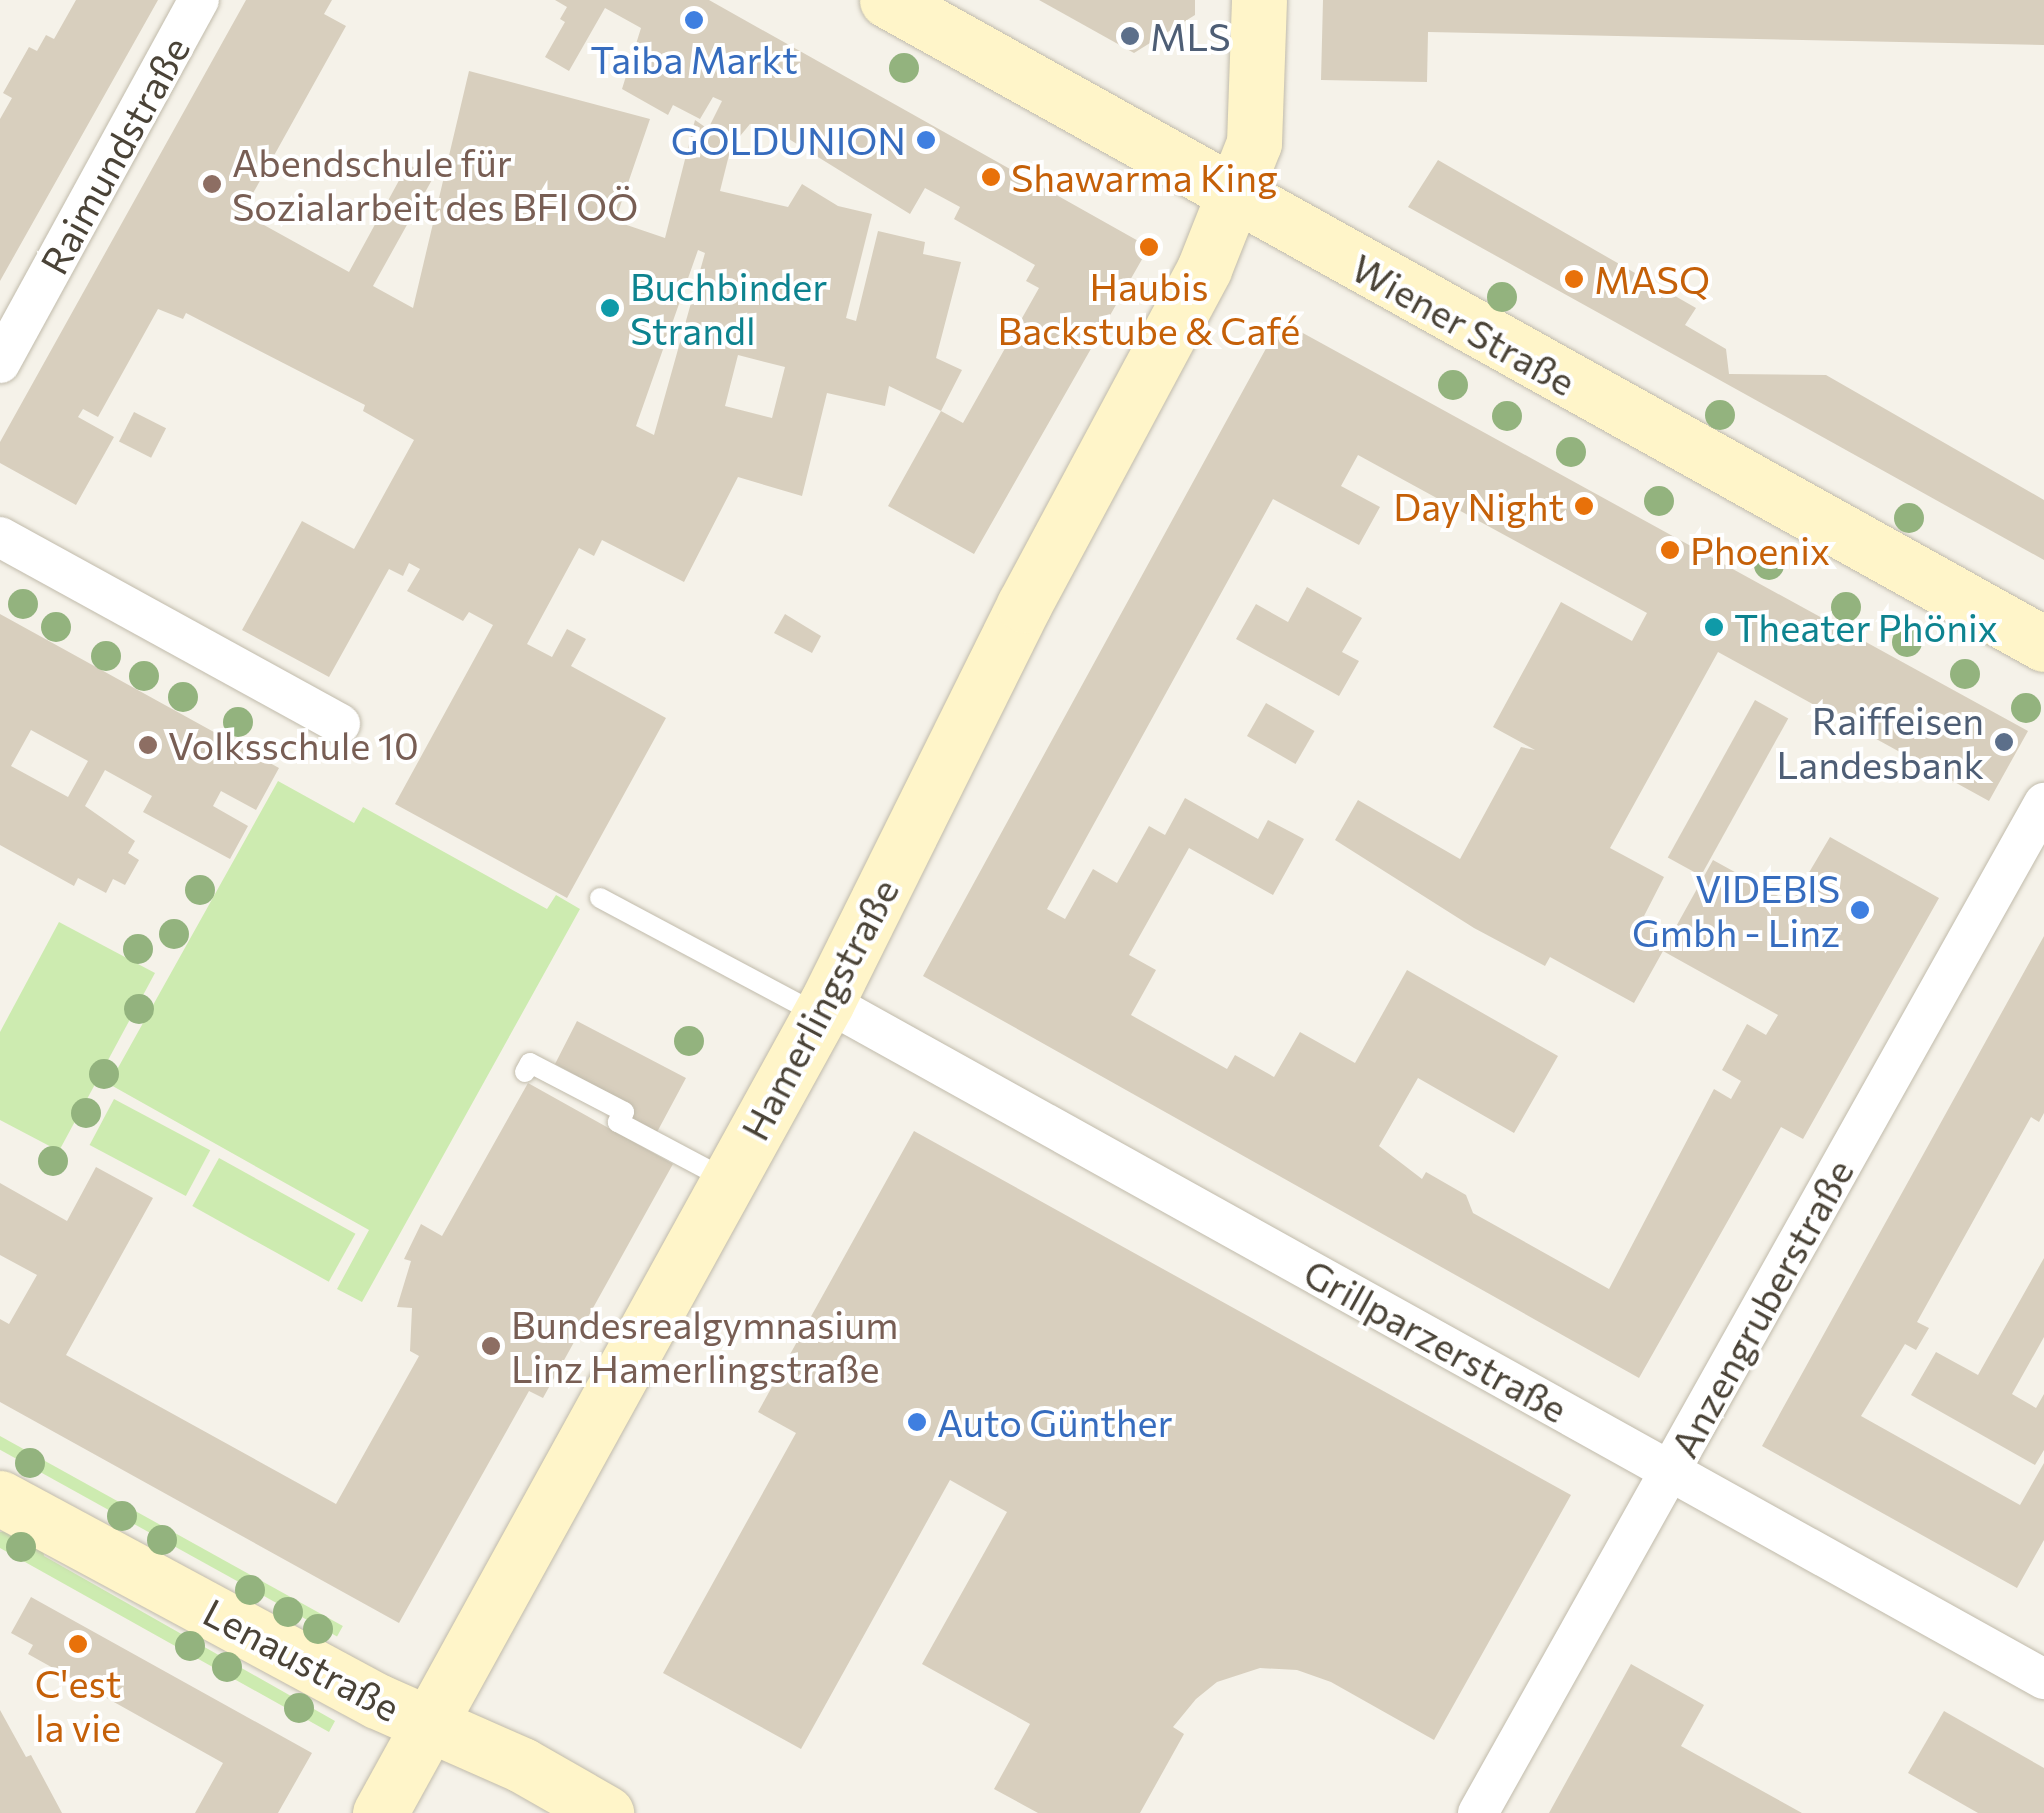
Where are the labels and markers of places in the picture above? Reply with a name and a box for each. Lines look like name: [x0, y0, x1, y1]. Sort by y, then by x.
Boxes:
marker: Taiba Markt: [683, 9, 705, 31]
place label: MLS: [1150, 13, 1230, 59]
marker: MLS: [1119, 25, 1141, 47]
place label: Taiba Markt: [590, 36, 798, 82]
place label: GOLDUNION: [671, 117, 906, 163]
marker: GOLDUNION: [915, 129, 937, 151]
place label: Abendschule für Sozialarbeit des BFI OÖ: [232, 139, 638, 228]
place label: Shawarma King: [1011, 154, 1278, 200]
marker: Shawarma King: [980, 166, 1002, 188]
marker: Abendschule für Sozialarbeit des BFI OÖ: [201, 173, 223, 195]
marker: Haubis Backstube & Café: [1138, 236, 1160, 258]
place label: MASQ: [1594, 256, 1710, 302]
place label: Buchbinder Strandl: [630, 263, 828, 352]
place label: Haubis Backstube & Café: [998, 263, 1300, 352]
marker: MASQ: [1563, 268, 1585, 290]
marker: Buchbinder Strandl: [599, 297, 621, 319]
place label: Day Night: [1393, 483, 1564, 529]
marker: Day Night: [1573, 495, 1595, 517]
place label: Phoenix: [1690, 527, 1830, 573]
marker: Phoenix: [1659, 539, 1681, 561]
place label: Theater Phönix: [1734, 604, 1998, 650]
marker: Theater Phönix: [1703, 616, 1725, 638]
place label: Raiffeisen Landesbank: [1777, 697, 1984, 786]
place label: Volksschule 10: [168, 722, 419, 768]
marker: Raiffeisen Landesbank: [1993, 731, 2015, 753]
marker: Volksschule 10: [137, 734, 159, 756]
place label: VIDEBIS Gmbh - Linz: [1632, 865, 1840, 954]
marker: VIDEBIS Gmbh - Linz: [1849, 899, 1871, 921]
place label: Bundesrealgymnasium Linz Hamerlingstraße: [511, 1301, 898, 1390]
marker: Bundesrealgymnasium Linz Hamerlingstraße: [480, 1335, 502, 1357]
place label: Auto Günther: [937, 1399, 1173, 1445]
marker: Auto Günther: [906, 1411, 928, 1433]
marker: C'est la vie: [67, 1633, 89, 1655]
place label: C'est la vie: [35, 1660, 121, 1750]

